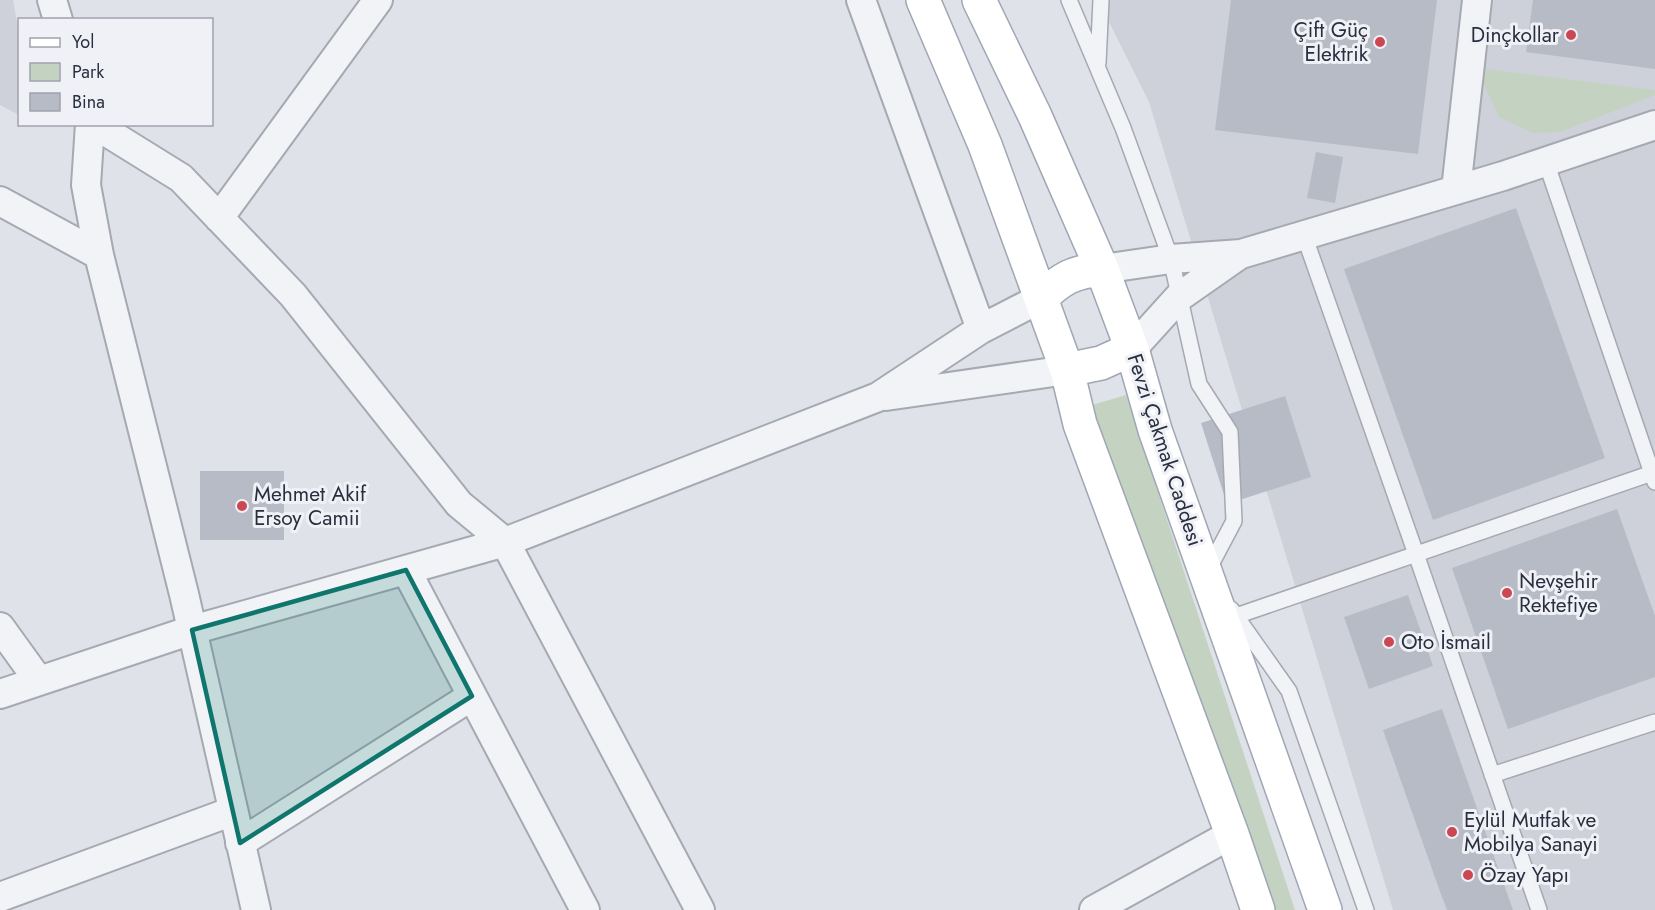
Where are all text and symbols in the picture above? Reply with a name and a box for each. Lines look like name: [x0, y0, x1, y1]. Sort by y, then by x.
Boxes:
place label: Çift Güç Elektrik: [1293, 15, 1369, 69]
legend: [18, 18, 213, 126]
place label: Dinçkollar: [1471, 20, 1560, 50]
marker: Dinçkollar: [1564, 28, 1578, 42]
text: Yol: [72, 29, 94, 55]
marker: Çift Güç Elektrik: [1373, 35, 1387, 49]
text: Park: [72, 59, 104, 85]
text: Bina: [72, 89, 105, 115]
street label: Fevzi Çakmak Caddesi: [1120, 350, 1210, 550]
place label: Mehmet Akif Ersoy Camii: [254, 479, 367, 533]
marker: Mehmet Akif Ersoy Camii: [235, 499, 249, 513]
place label: Nevşehir Rektefiye: [1519, 566, 1599, 620]
marker: Nevşehir Rektefiye: [1500, 586, 1514, 600]
place label: Oto İsmail: [1401, 627, 1491, 657]
marker: Oto İsmail: [1382, 635, 1396, 649]
place label: Eylül Mutfak ve Mobilya Sanayi: [1464, 805, 1598, 859]
marker: Eylül Mutfak ve Mobilya Sanayi: [1445, 825, 1459, 839]
place label: Özay Yapı: [1480, 860, 1569, 890]
marker: Özay Yapı: [1461, 868, 1475, 882]

